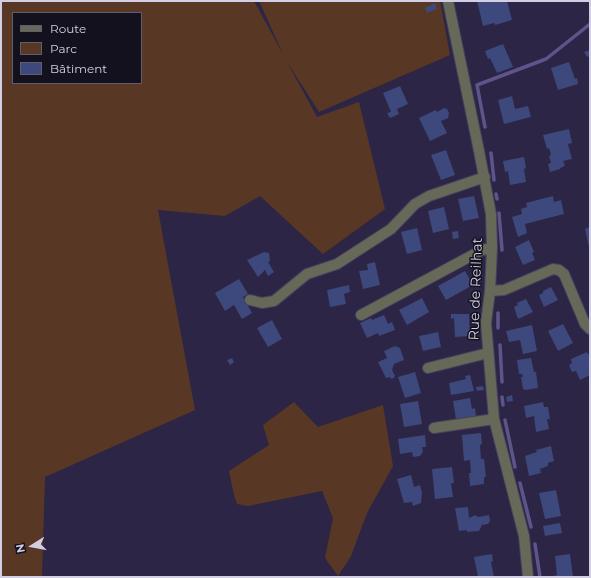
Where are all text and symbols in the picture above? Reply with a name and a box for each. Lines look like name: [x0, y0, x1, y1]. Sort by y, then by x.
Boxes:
legend: [12, 12, 142, 84]
text: Route: [50, 21, 86, 36]
text: Parc: [50, 41, 77, 56]
text: Bâtiment: [50, 61, 107, 76]
street label: Rue de Reilhat: [466, 237, 486, 341]
north arrow: [12, 526, 52, 566]
text: N: [13, 543, 28, 554]

